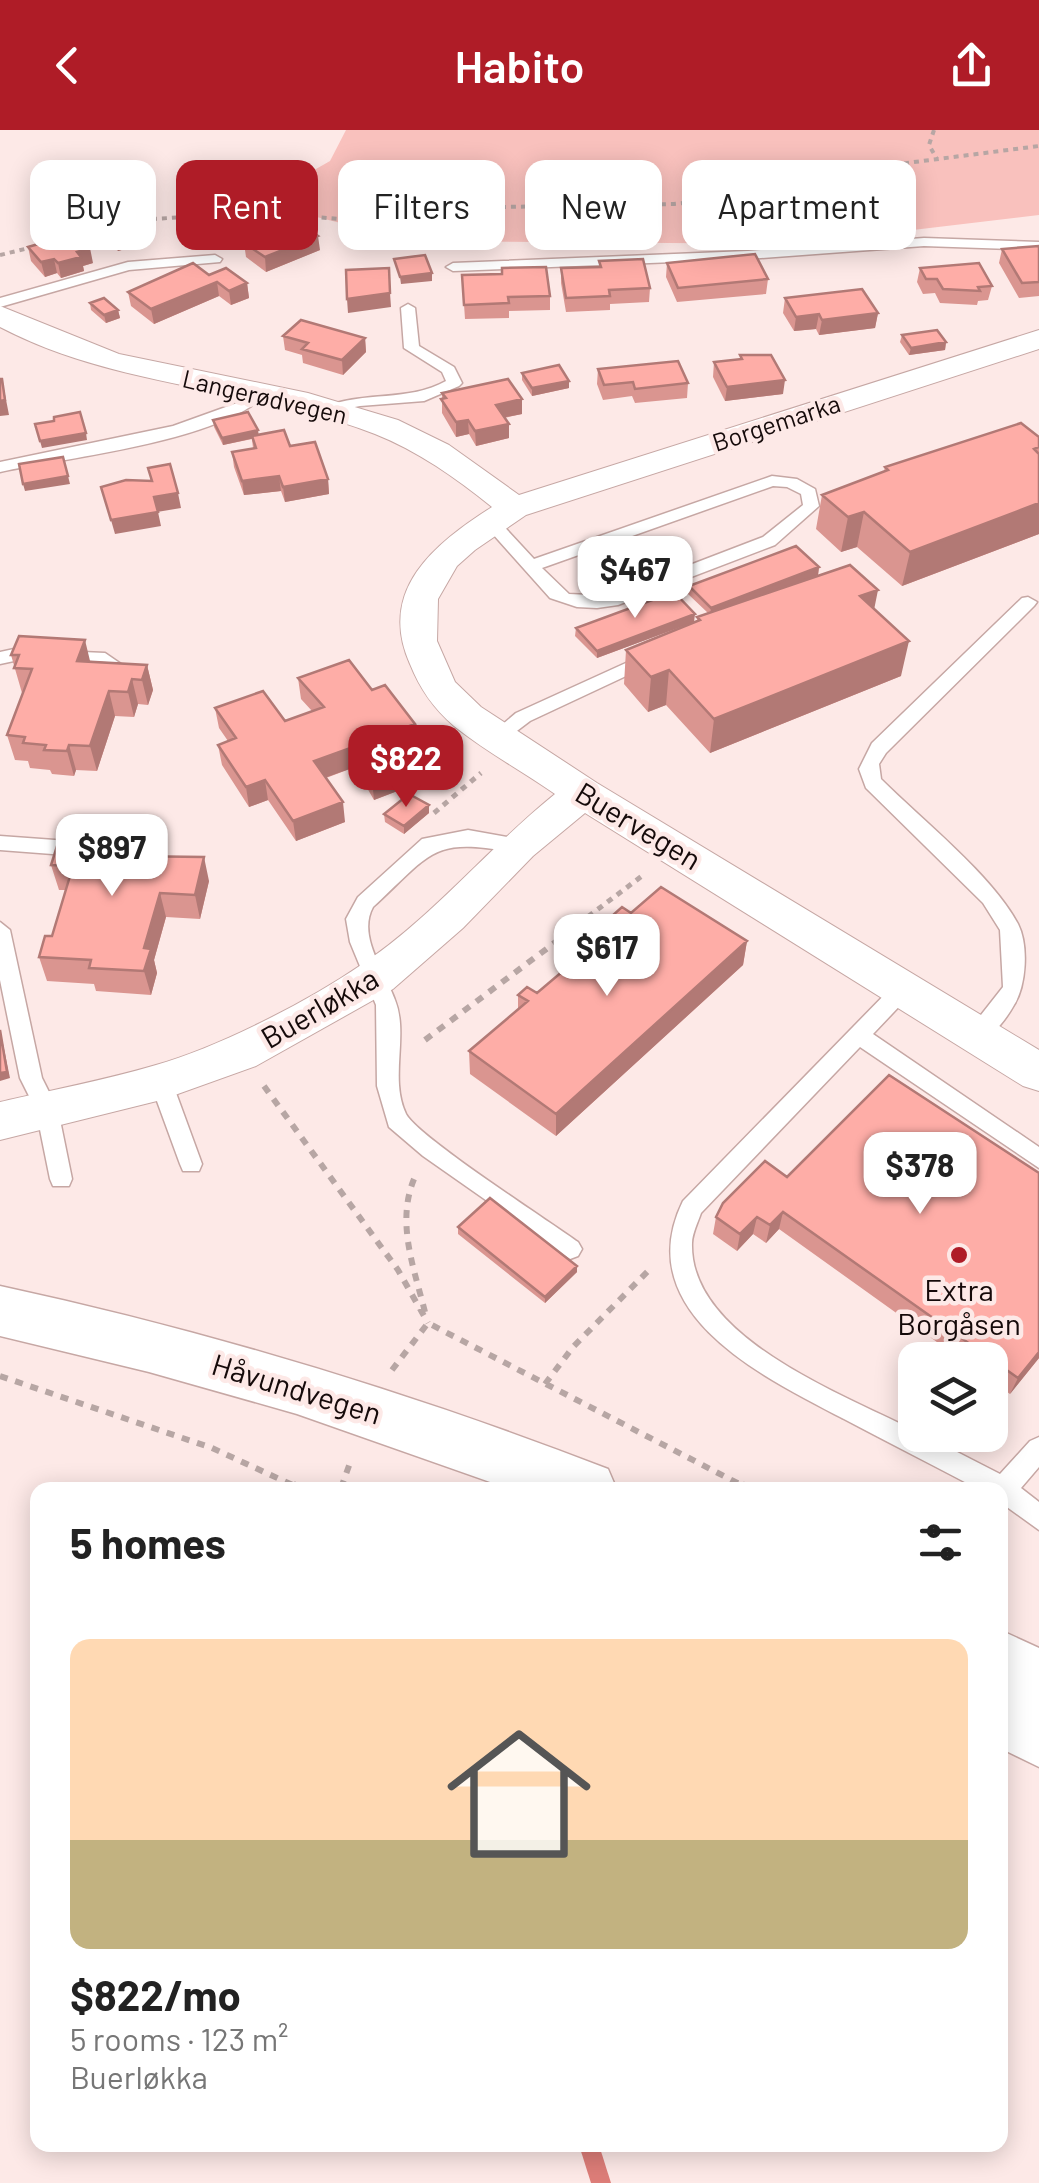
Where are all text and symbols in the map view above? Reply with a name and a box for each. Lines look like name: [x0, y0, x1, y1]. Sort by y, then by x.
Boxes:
icon: back: [40, 38, 95, 93]
text: Habito: [454, 38, 585, 92]
icon: share: [944, 38, 999, 93]
chip: Buy: [30, 160, 156, 250]
chip: Rent: [176, 160, 318, 250]
chip: Filters: [338, 160, 505, 250]
chip: New: [525, 160, 662, 250]
chip: Apartment: [682, 160, 916, 250]
street label: Langerødvegen: [180, 362, 350, 430]
street label: Borgemarka: [708, 387, 844, 457]
pin: $467: [576, 536, 694, 621]
text: $467: [600, 549, 670, 587]
pin: $822: [347, 725, 465, 810]
text: $822: [370, 738, 442, 776]
street label: Buervegen: [570, 773, 708, 877]
pin: $897: [53, 814, 171, 899]
text: $897: [78, 827, 146, 865]
pin: $617: [548, 914, 666, 999]
text: $617: [576, 927, 638, 965]
street label: Buerløkka: [254, 959, 384, 1055]
pin: $378: [861, 1132, 979, 1217]
text: $378: [886, 1145, 954, 1183]
marker: Extra Borgåsen: [948, 1244, 970, 1266]
place label: Extra Borgåsen: [897, 1271, 1021, 1341]
map controls: [898, 1342, 1008, 1452]
button: layers: [898, 1342, 1008, 1452]
street label: Håvundvegen: [208, 1345, 386, 1431]
icon: filters: [913, 1515, 968, 1570]
text: 5 homes: [70, 1517, 226, 1567]
icon: home: [429, 1704, 609, 1884]
text: $822/mo: [70, 1969, 241, 2019]
text: 5 rooms · 123 m²: [70, 2019, 289, 2057]
text: Buerløkka: [70, 2057, 208, 2095]

